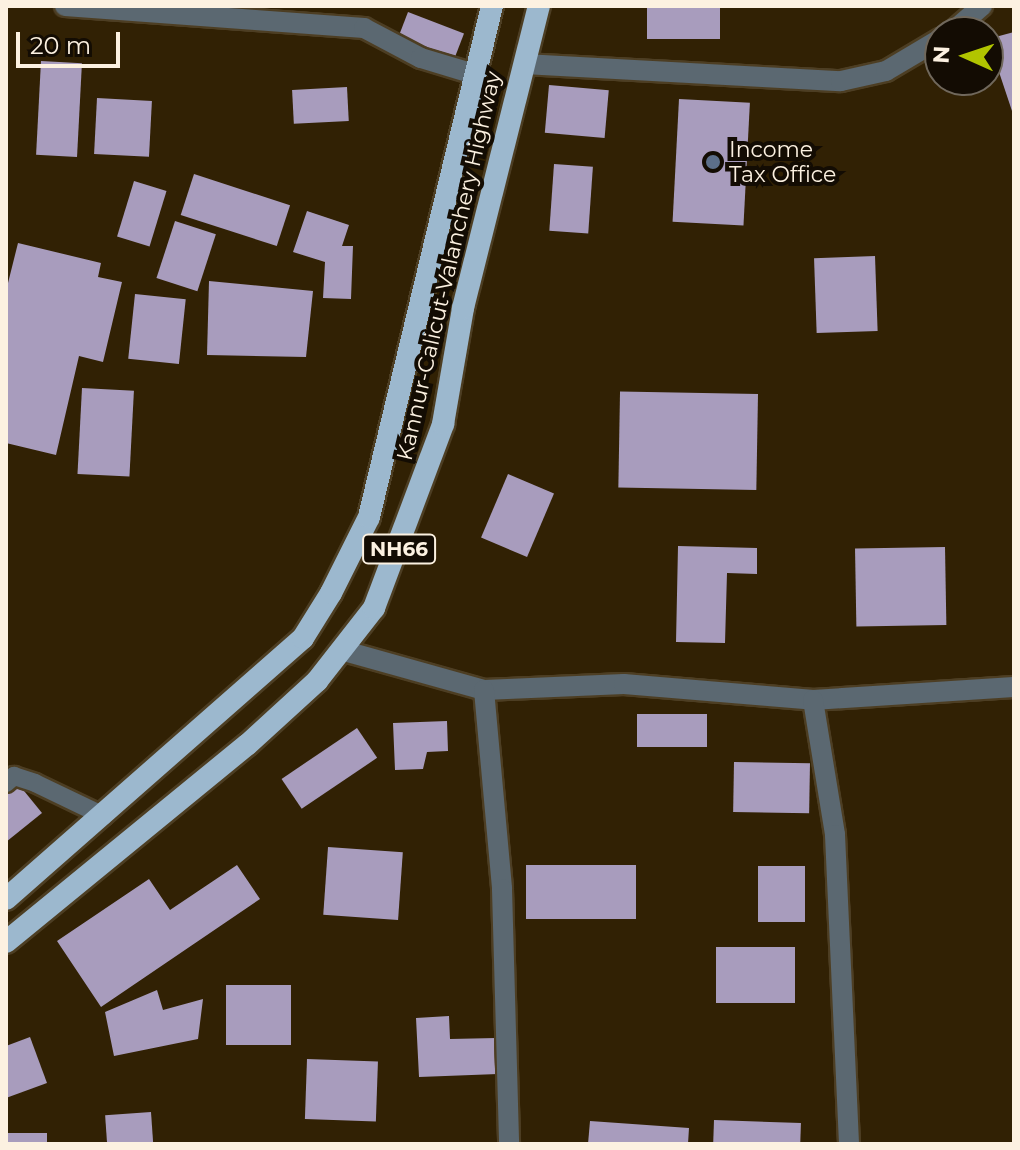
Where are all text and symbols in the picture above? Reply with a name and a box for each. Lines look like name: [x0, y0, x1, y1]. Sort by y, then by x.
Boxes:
scale bar: [20, 16, 124, 66]
north arrow: [924, 16, 1004, 96]
text: 20 m: [30, 31, 91, 60]
text: N: [928, 45, 955, 64]
street label: Kannur-Calicut-Valanchery Highway: [391, 69, 507, 463]
place label: Income Tax Office: [729, 136, 836, 188]
marker: Income Tax Office: [704, 153, 722, 171]
road number: NH66: [361, 533, 437, 565]

